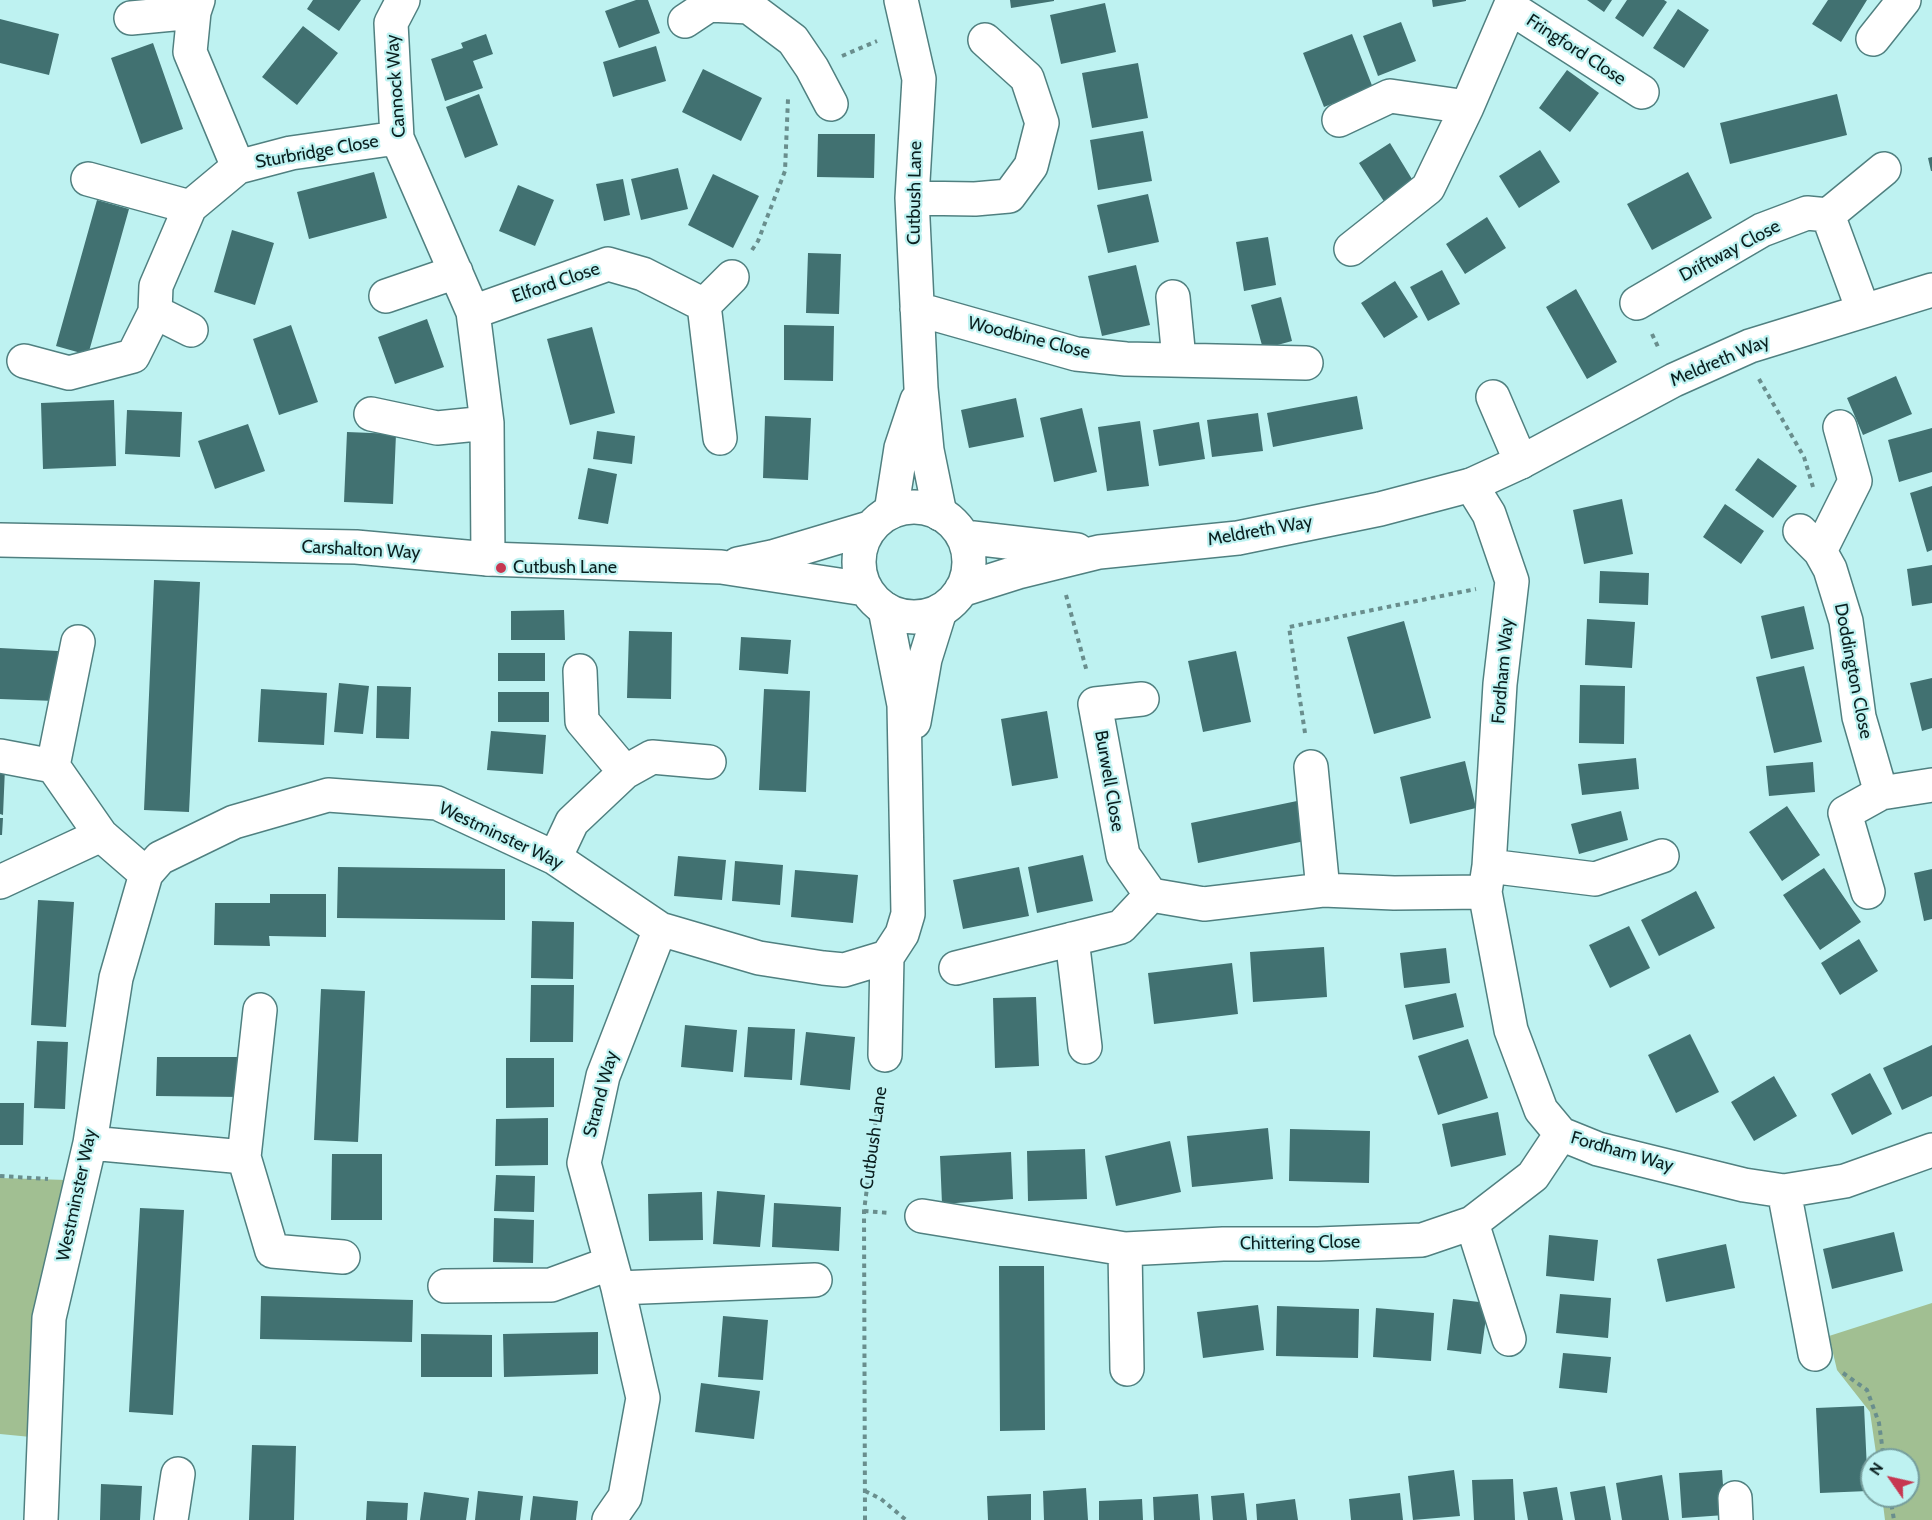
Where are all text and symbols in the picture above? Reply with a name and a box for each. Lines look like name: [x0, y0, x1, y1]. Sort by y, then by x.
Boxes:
street label: Fringford Close: [1522, 10, 1630, 90]
street label: Cannock Way: [382, 34, 410, 138]
street label: Sturbridge Close: [254, 131, 380, 173]
street label: Cutbush Lane: [903, 141, 927, 245]
street label: Driftway Close: [1676, 215, 1784, 287]
street label: Elford Close: [509, 258, 603, 308]
street label: Woodbine Close: [966, 312, 1092, 364]
street label: Meldreth Way: [1667, 330, 1773, 392]
street label: Meldreth Way: [1206, 511, 1314, 551]
street label: Carshalton Way: [301, 536, 421, 564]
place label: Cutbush Lane: [513, 557, 617, 579]
marker: Cutbush Lane: [494, 561, 508, 575]
street label: Doddington Close: [1829, 601, 1877, 741]
street label: Fordham Way: [1488, 617, 1518, 725]
street label: Burwell Close: [1089, 729, 1129, 833]
street label: Westminster Way: [435, 798, 567, 874]
street label: Strand Way: [579, 1049, 623, 1139]
street label: Cutbush Lane: [856, 1085, 892, 1191]
street label: Westminster Way: [52, 1127, 102, 1263]
street label: Fordham Way: [1568, 1127, 1676, 1177]
street label: Chittering Close: [1240, 1231, 1360, 1255]
north arrow: [1860, 1448, 1920, 1508]
text: N: [1865, 1459, 1887, 1479]

